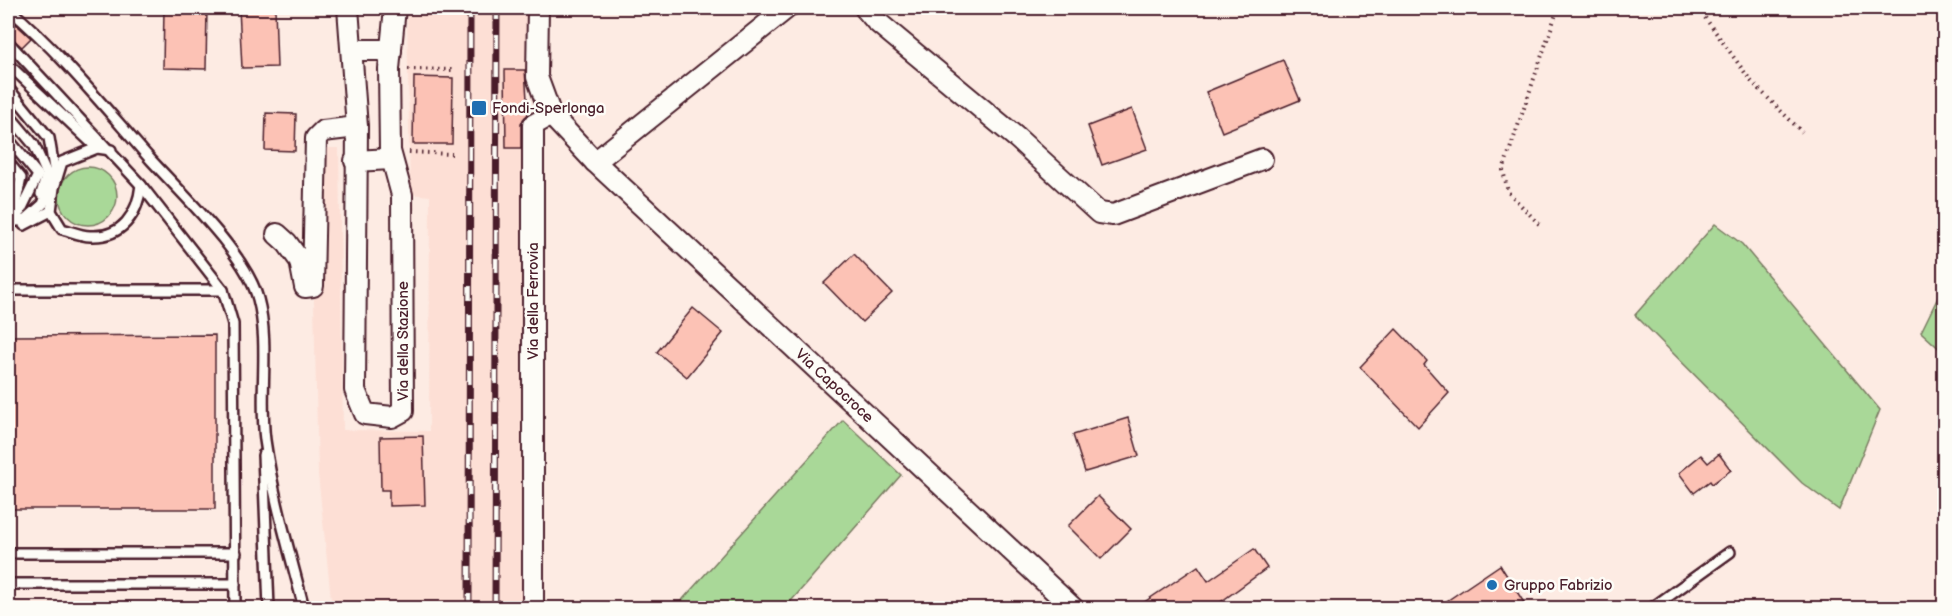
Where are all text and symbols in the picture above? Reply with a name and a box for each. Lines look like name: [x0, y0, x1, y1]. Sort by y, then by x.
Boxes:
marker: Fondi-Sperlonga: [470, 99, 488, 117]
place label: Fondi-Sperlonga: [492, 99, 605, 118]
street label: Via della Ferrovia: [524, 242, 543, 360]
street label: Via della Stazione: [394, 281, 413, 401]
street label: Via Capocroce: [791, 345, 877, 427]
place label: Gruppo Fabrizio: [1504, 576, 1613, 595]
marker: Gruppo Fabrizio: [1485, 578, 1499, 592]

